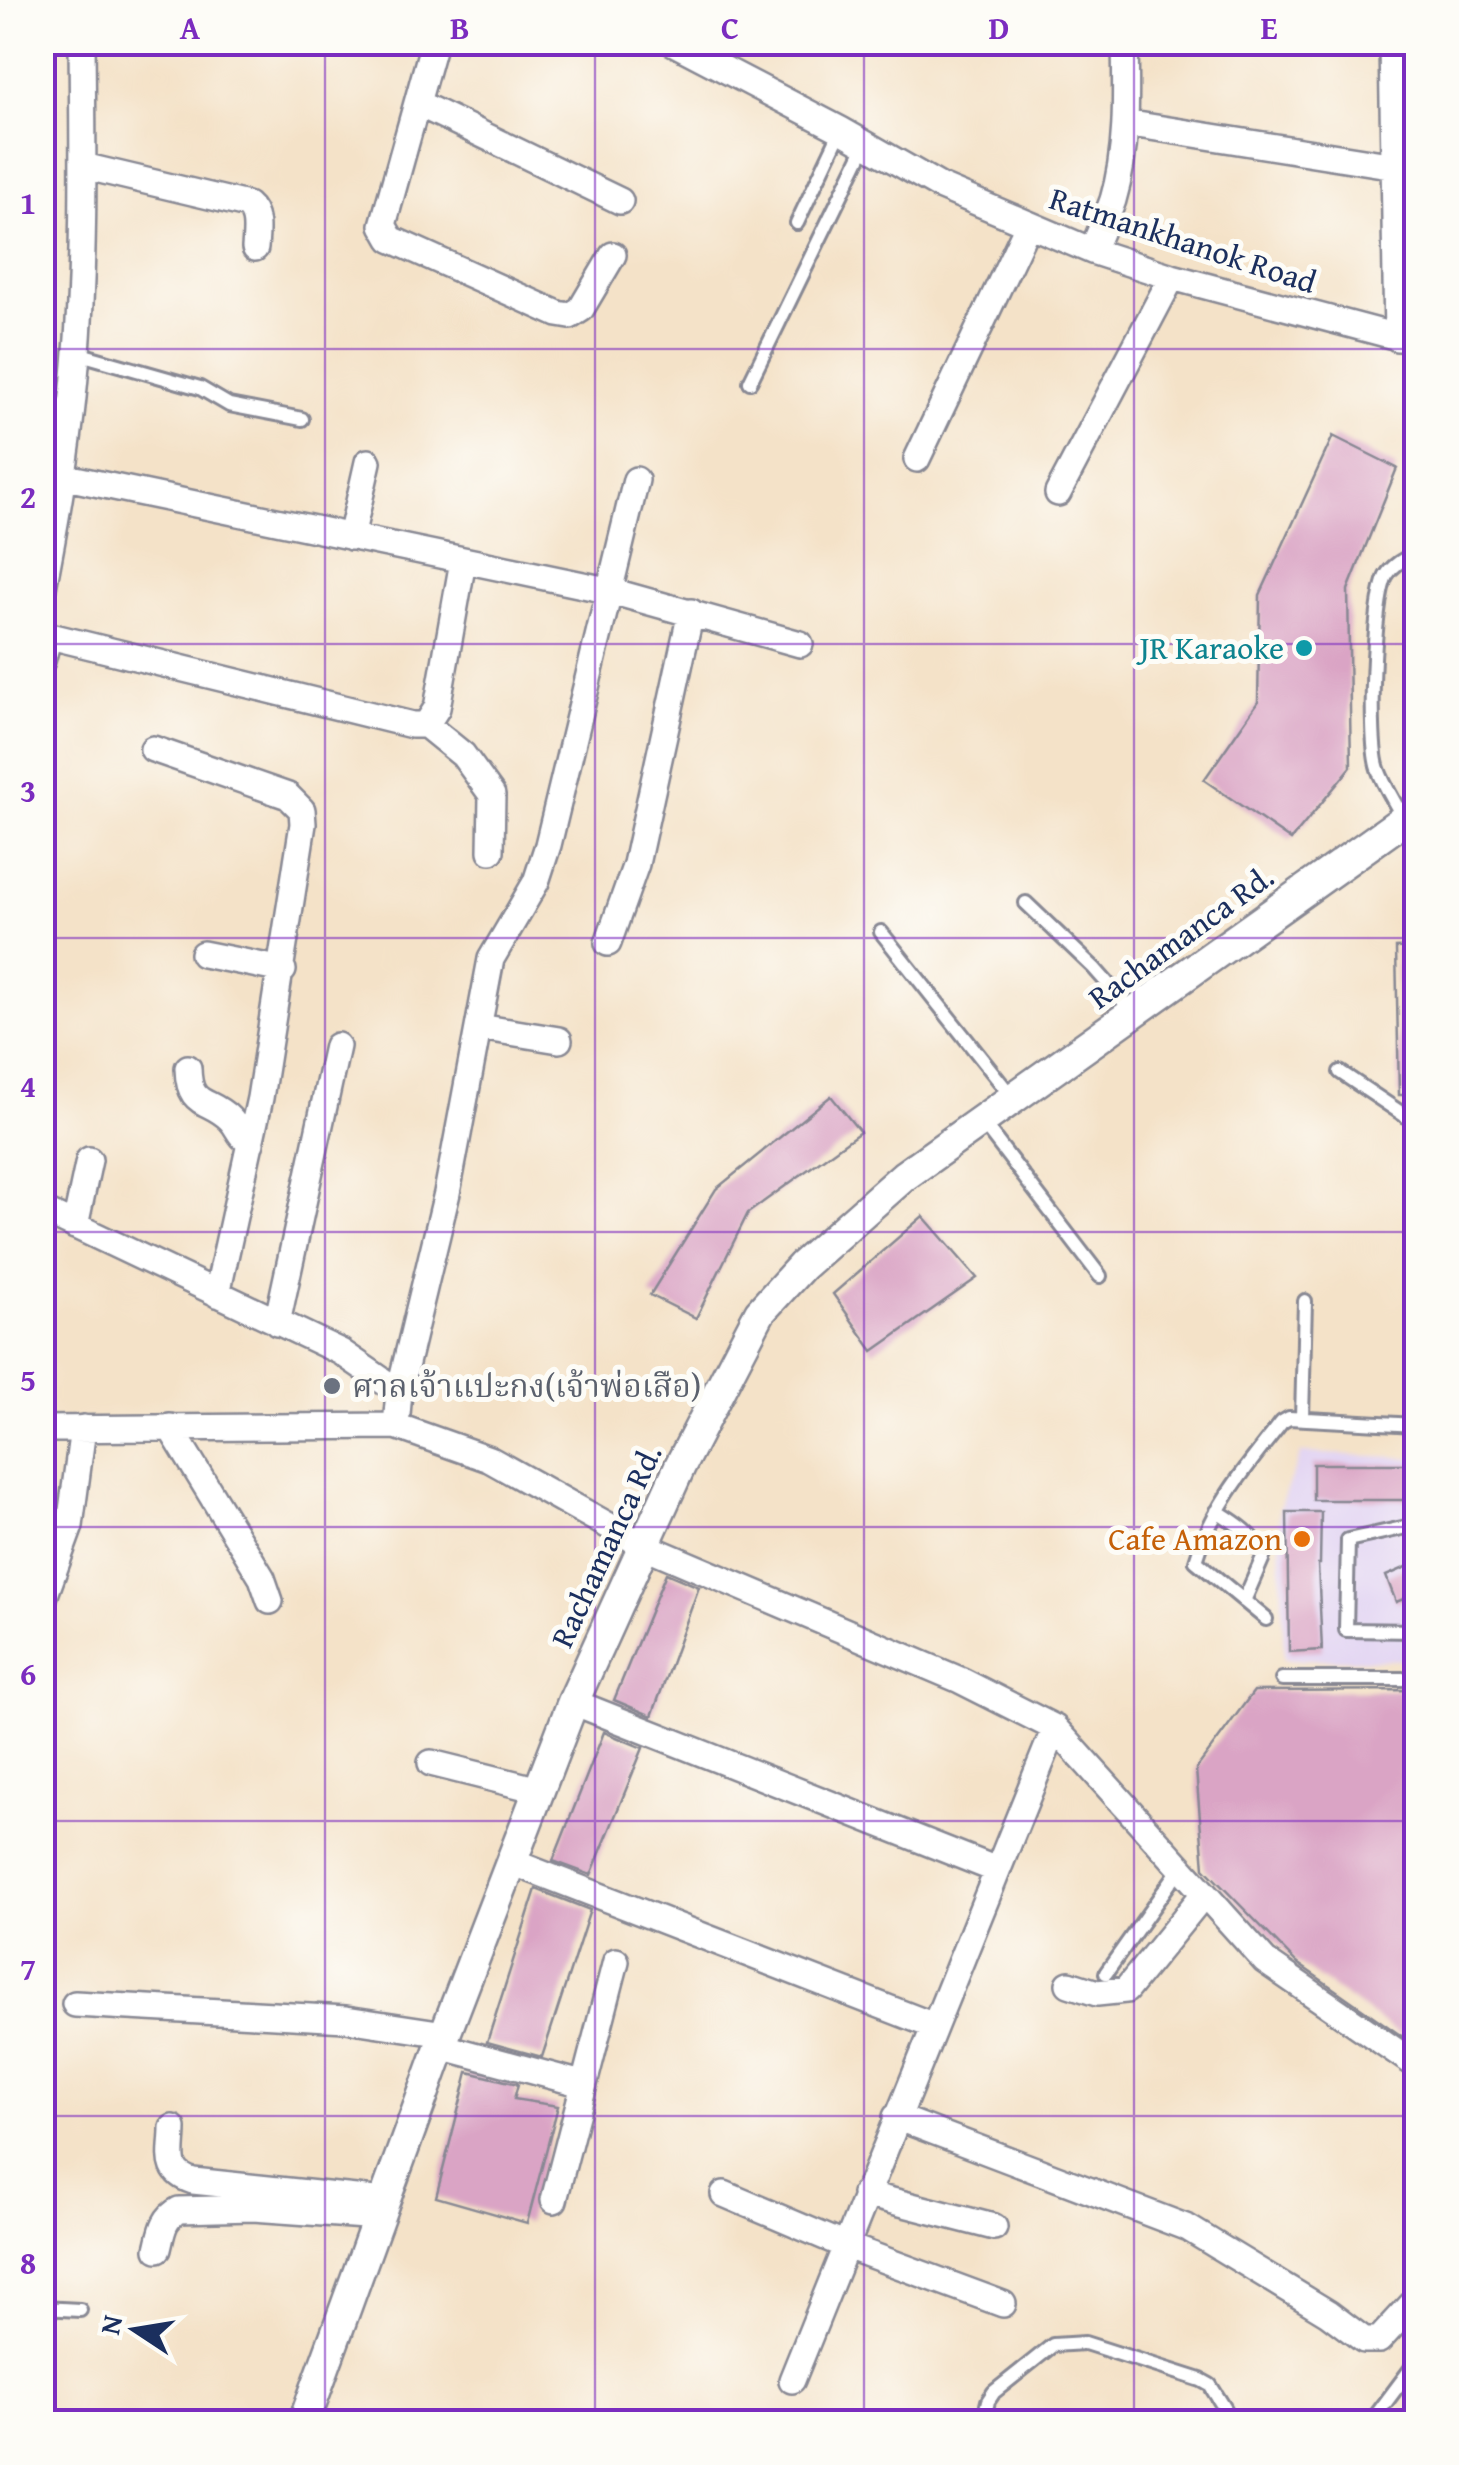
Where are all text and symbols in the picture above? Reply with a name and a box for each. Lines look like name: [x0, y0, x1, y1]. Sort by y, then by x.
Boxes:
text: A: [180, 4, 201, 51]
text: B: [450, 4, 470, 51]
text: C: [721, 4, 739, 51]
text: D: [989, 4, 1009, 51]
text: E: [1260, 4, 1278, 51]
street label: Ratmankhanok Road: [1044, 174, 1323, 305]
text: 1: [20, 179, 36, 226]
text: 2: [20, 473, 36, 520]
place label: JR Karaoke: [1135, 624, 1284, 671]
marker: JR Karaoke: [1293, 637, 1315, 659]
text: 3: [20, 767, 36, 814]
street label: Rachamanca Rd.: [1078, 853, 1283, 1020]
text: 4: [20, 1062, 36, 1109]
text: 5: [20, 1356, 36, 1403]
place label: ศาลเจ้าแปะกง(เจ้าพ่อเสือ): [352, 1362, 701, 1409]
marker: ศาลเจ้าแปะกง(เจ้าพ่อเสือ): [321, 1375, 343, 1397]
street label: Rachamanca Rd.: [538, 1437, 673, 1655]
place label: Cafe Amazon: [1108, 1515, 1282, 1562]
marker: Cafe Amazon: [1291, 1528, 1313, 1550]
text: 6: [20, 1650, 36, 1697]
text: 7: [20, 1945, 36, 1992]
text: 8: [20, 2239, 36, 2286]
north arrow: [85, 2280, 185, 2380]
text: N: [88, 2311, 132, 2338]

